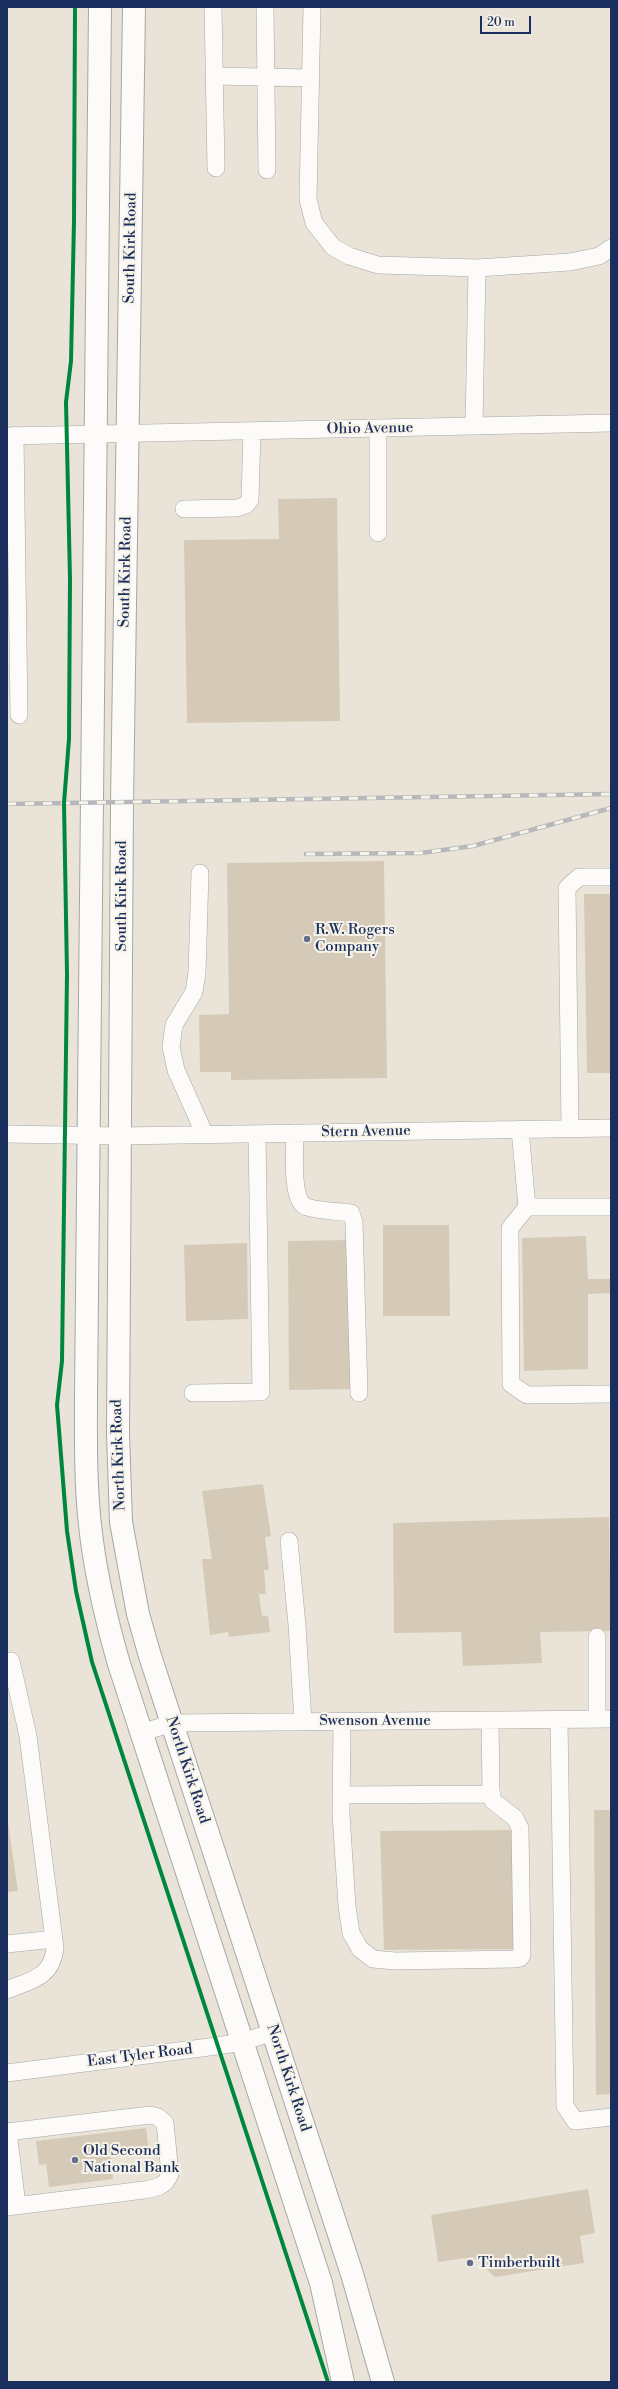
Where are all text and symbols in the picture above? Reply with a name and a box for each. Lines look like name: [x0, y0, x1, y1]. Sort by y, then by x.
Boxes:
scale bar: [482, 8, 533, 34]
text: 20 m: [487, 15, 515, 30]
street label: South Kirk Road: [121, 192, 141, 304]
street label: Ohio Avenue: [327, 419, 413, 439]
street label: South Kirk Road: [116, 516, 136, 628]
street label: South Kirk Road: [113, 841, 131, 951]
place label: R.W. Rogers Company: [315, 921, 395, 956]
marker: R.W. Rogers Company: [302, 934, 312, 944]
street label: Stern Avenue: [321, 1122, 411, 1142]
street label: North Kirk Road: [108, 1399, 130, 1511]
street label: Swenson Avenue: [319, 1712, 431, 1730]
street label: North Kirk Road: [161, 1714, 213, 1826]
street label: North Kirk Road: [262, 2022, 314, 2134]
street label: East Tyler Road: [86, 2041, 194, 2071]
place label: Old Second National Bank: [83, 2142, 179, 2177]
marker: Old Second National Bank: [70, 2155, 80, 2165]
place label: Timberbuilt: [478, 2254, 561, 2272]
marker: Timberbuilt: [465, 2258, 475, 2268]

